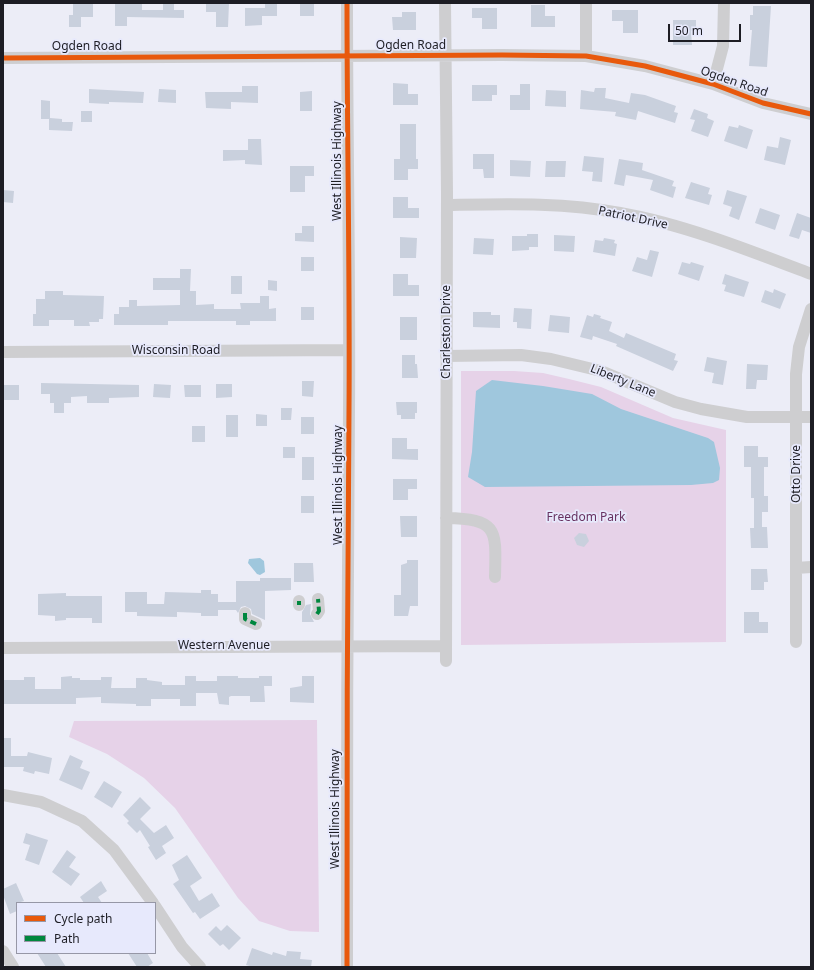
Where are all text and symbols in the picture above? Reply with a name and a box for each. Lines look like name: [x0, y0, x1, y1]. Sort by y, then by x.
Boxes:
scale bar: [670, 16, 743, 42]
text: 50 m: [675, 22, 703, 39]
street label: Ogden Road: [376, 39, 446, 53]
street label: Ogden Road: [52, 40, 122, 54]
street label: Ogden Road: [698, 64, 770, 100]
street label: West Illinois Highway: [331, 101, 345, 221]
street label: Patriot Drive: [597, 204, 669, 232]
street label: Charleston Drive: [440, 285, 454, 379]
street label: Wisconsin Road: [132, 344, 220, 358]
street label: Liberty Lane: [588, 361, 658, 401]
street label: West Illinois Highway: [332, 425, 346, 545]
street label: Otto Drive: [790, 445, 804, 503]
park label: Freedom Park: [547, 511, 625, 525]
street label: Western Avenue: [178, 639, 270, 653]
street label: West Illinois Highway: [329, 749, 343, 869]
legend: [16, 902, 156, 954]
text: Cycle path: [54, 910, 112, 927]
text: Path: [54, 930, 80, 947]

